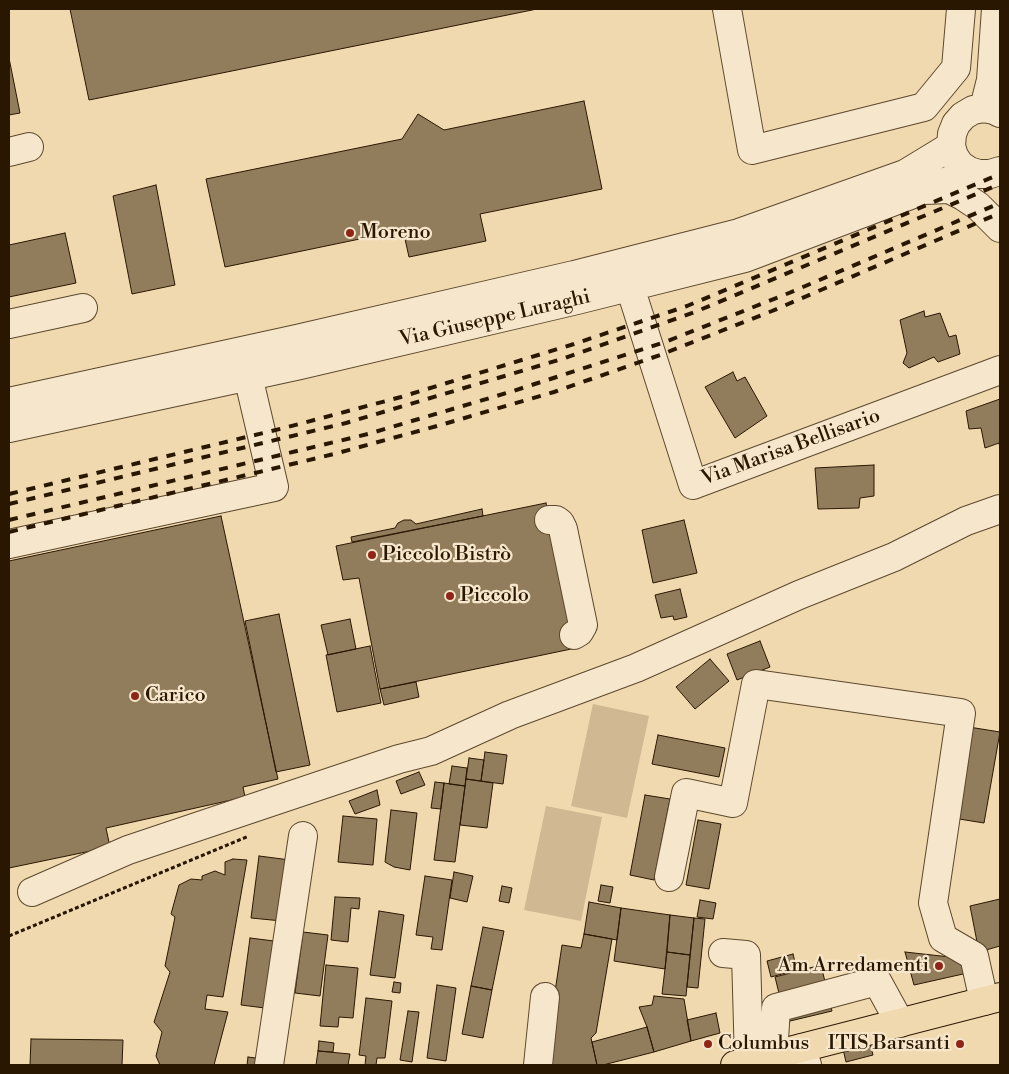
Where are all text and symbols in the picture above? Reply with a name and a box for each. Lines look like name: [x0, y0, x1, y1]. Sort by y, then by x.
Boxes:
place label: Moreno: [360, 221, 431, 245]
marker: Moreno: [344, 227, 356, 239]
street label: Via Giuseppe Luraghi: [397, 285, 593, 353]
street label: Via Marisa Bellisario: [698, 404, 884, 492]
place label: Piccolo Bistrò: [382, 543, 511, 567]
marker: Piccolo Bistrò: [366, 549, 378, 561]
place label: Piccolo: [460, 584, 529, 608]
marker: Piccolo: [444, 590, 456, 602]
place label: Carico: [145, 684, 206, 708]
marker: Carico: [129, 690, 141, 702]
place label: Am Arredamenti: [778, 954, 929, 978]
marker: Am Arredamenti: [933, 960, 945, 972]
place label: Columbus: [718, 1032, 809, 1056]
place label: ITIS Barsanti: [828, 1032, 950, 1056]
marker: Columbus: [702, 1038, 714, 1050]
marker: ITIS Barsanti: [954, 1038, 966, 1050]

